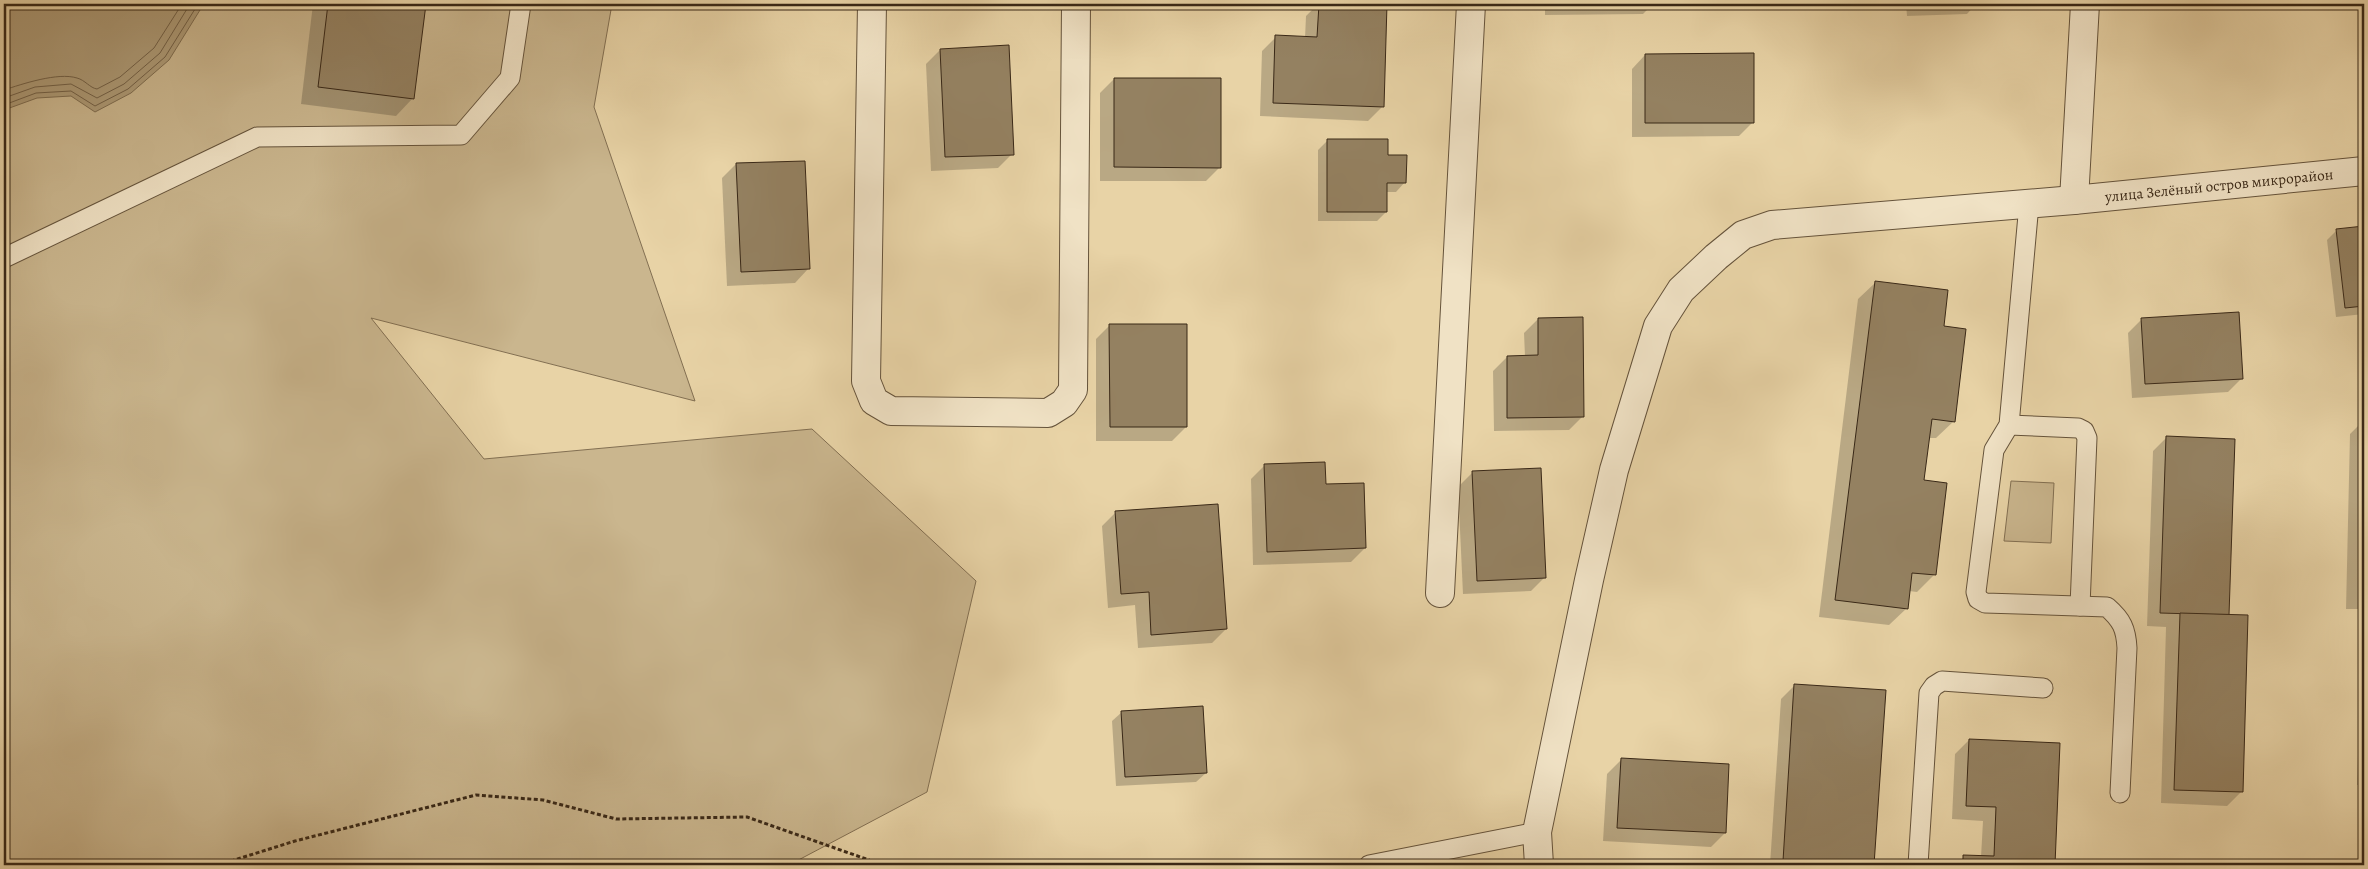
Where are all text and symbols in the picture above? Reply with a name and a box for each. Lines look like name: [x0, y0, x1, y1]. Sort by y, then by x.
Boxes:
street label: улица Зелёный остров микрорайон: [2103, 164, 2334, 207]

